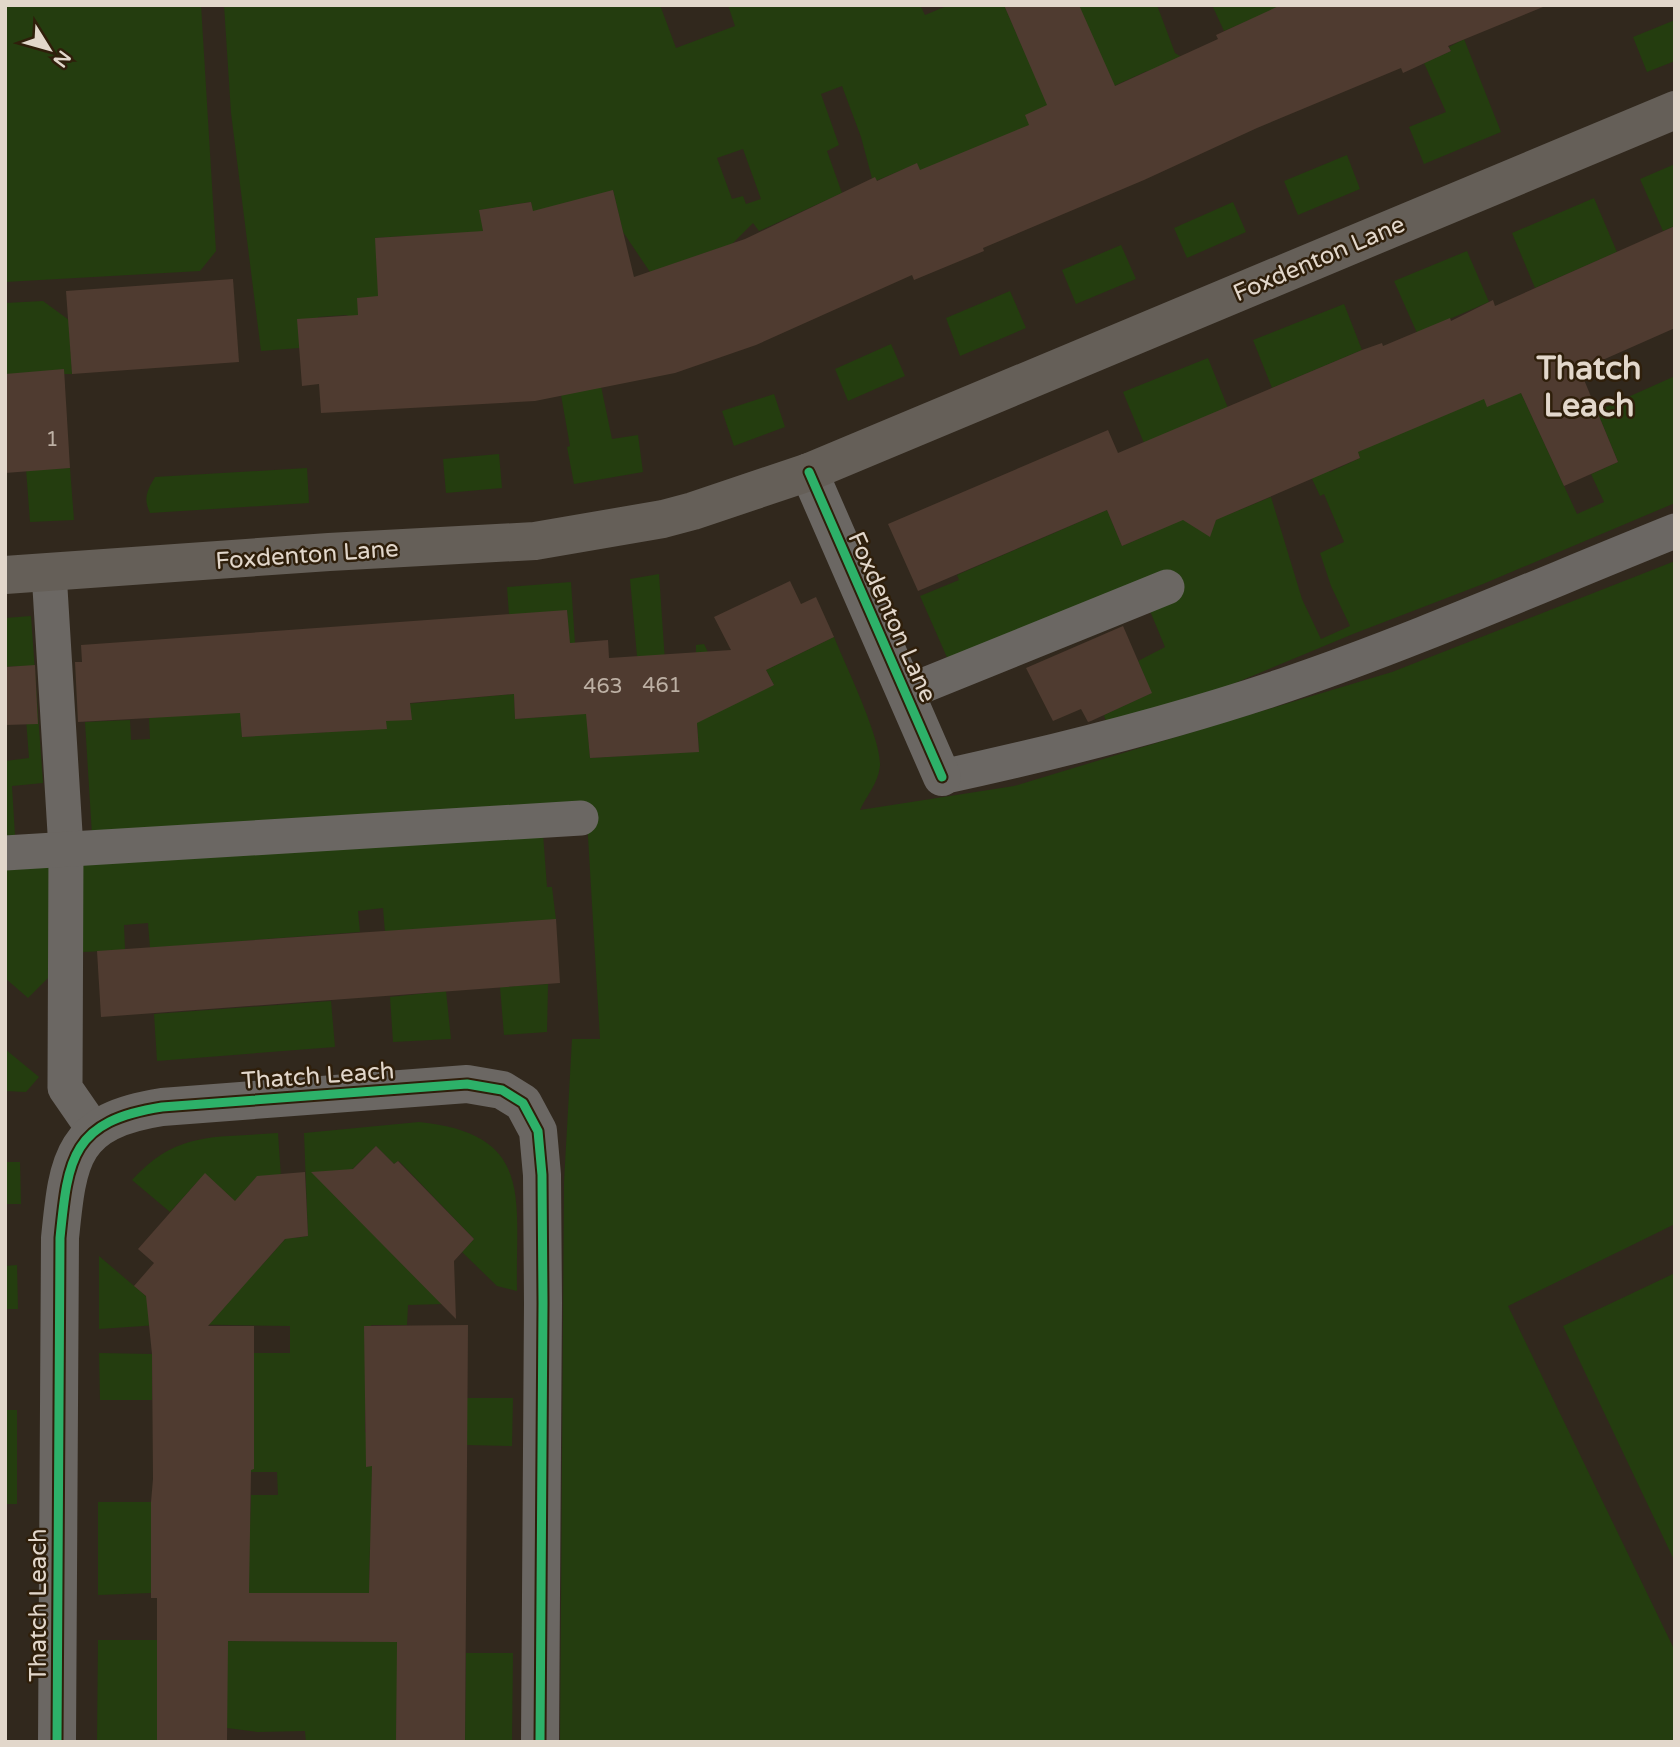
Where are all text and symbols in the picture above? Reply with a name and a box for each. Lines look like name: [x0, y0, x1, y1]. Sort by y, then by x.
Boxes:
north arrow: [14, 14, 84, 84]
text: N: [48, 46, 75, 71]
street label: Foxdenton Lane: [1229, 210, 1409, 308]
district label: Thatch Leach: [1536, 350, 1641, 425]
house number: 1: [45, 427, 59, 452]
street label: Foxdenton Lane: [841, 527, 943, 707]
street label: Foxdenton Lane: [214, 534, 400, 576]
house number: 461: [642, 673, 682, 698]
house number: 463: [583, 674, 623, 699]
street label: Thatch Leach: [241, 1056, 395, 1096]
street label: Thatch Leach: [24, 1528, 53, 1682]

